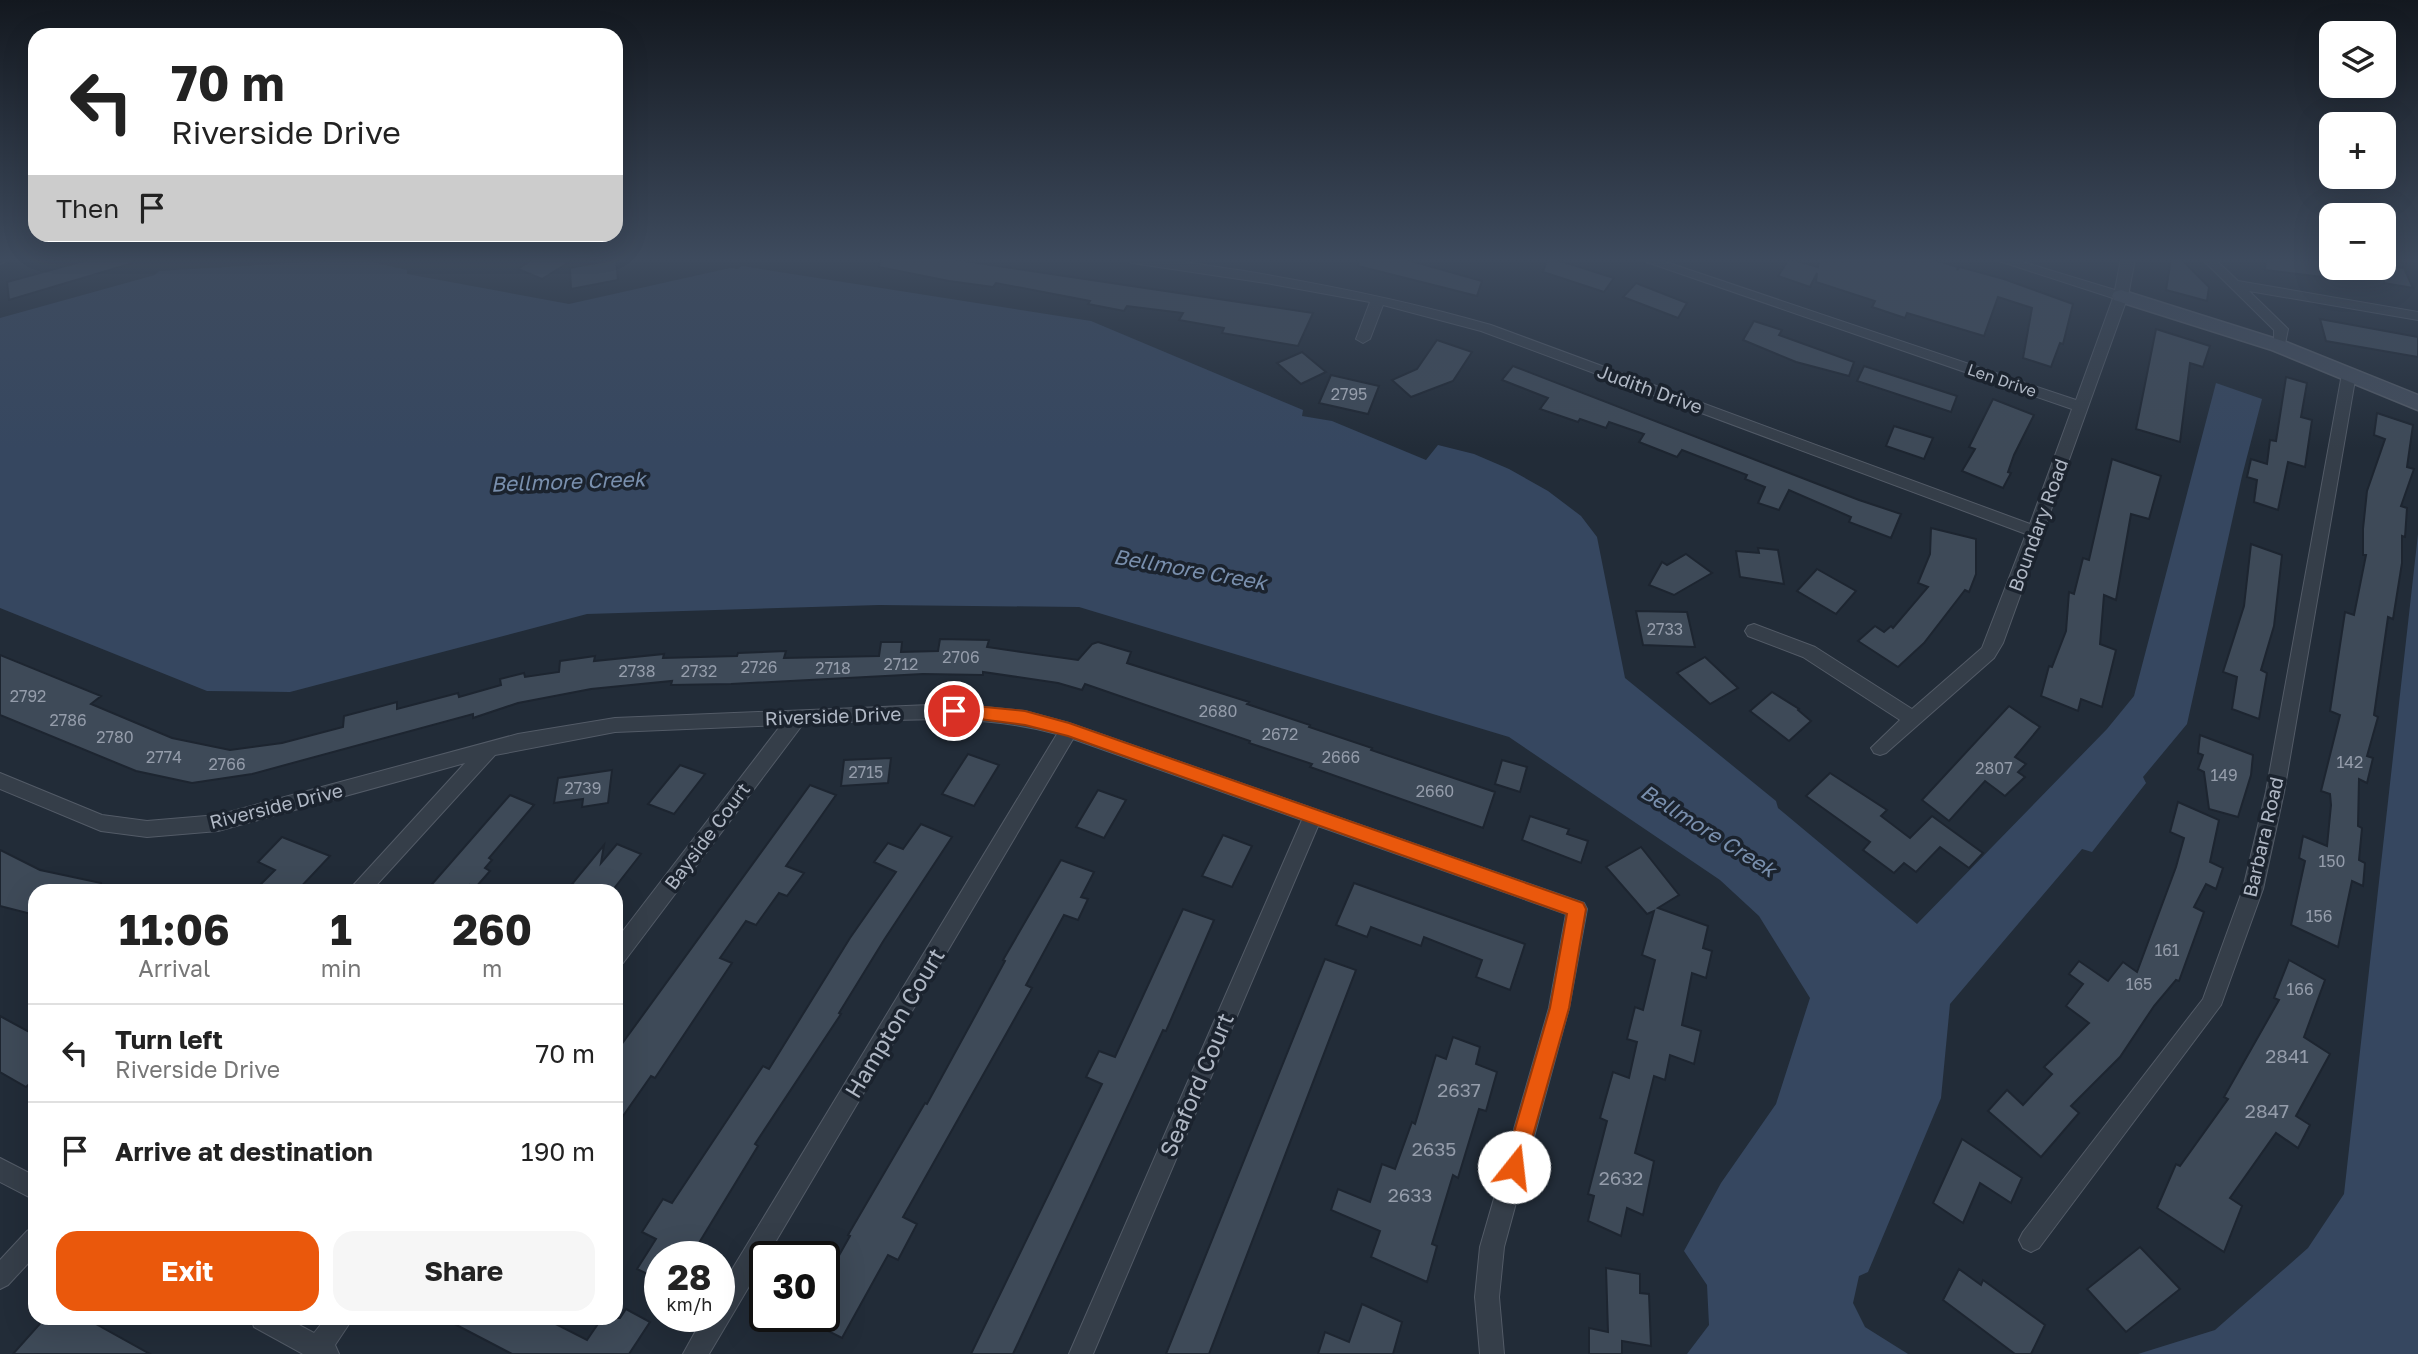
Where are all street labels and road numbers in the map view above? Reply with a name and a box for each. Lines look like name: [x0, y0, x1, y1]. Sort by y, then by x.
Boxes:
street label: Judith Drive: [1595, 359, 1706, 418]
street label: Len Drive: [1965, 359, 2039, 401]
street label: Boundary Road: [2003, 455, 2072, 594]
street label: Riverside Drive: [764, 702, 902, 729]
street label: Barbara Road: [2238, 775, 2288, 899]
street label: Riverside Drive: [207, 778, 345, 833]
street label: Bayside Court: [659, 778, 754, 894]
street label: Hampton Court: [838, 942, 950, 1102]
street label: Seaford Court: [1153, 1008, 1239, 1161]

